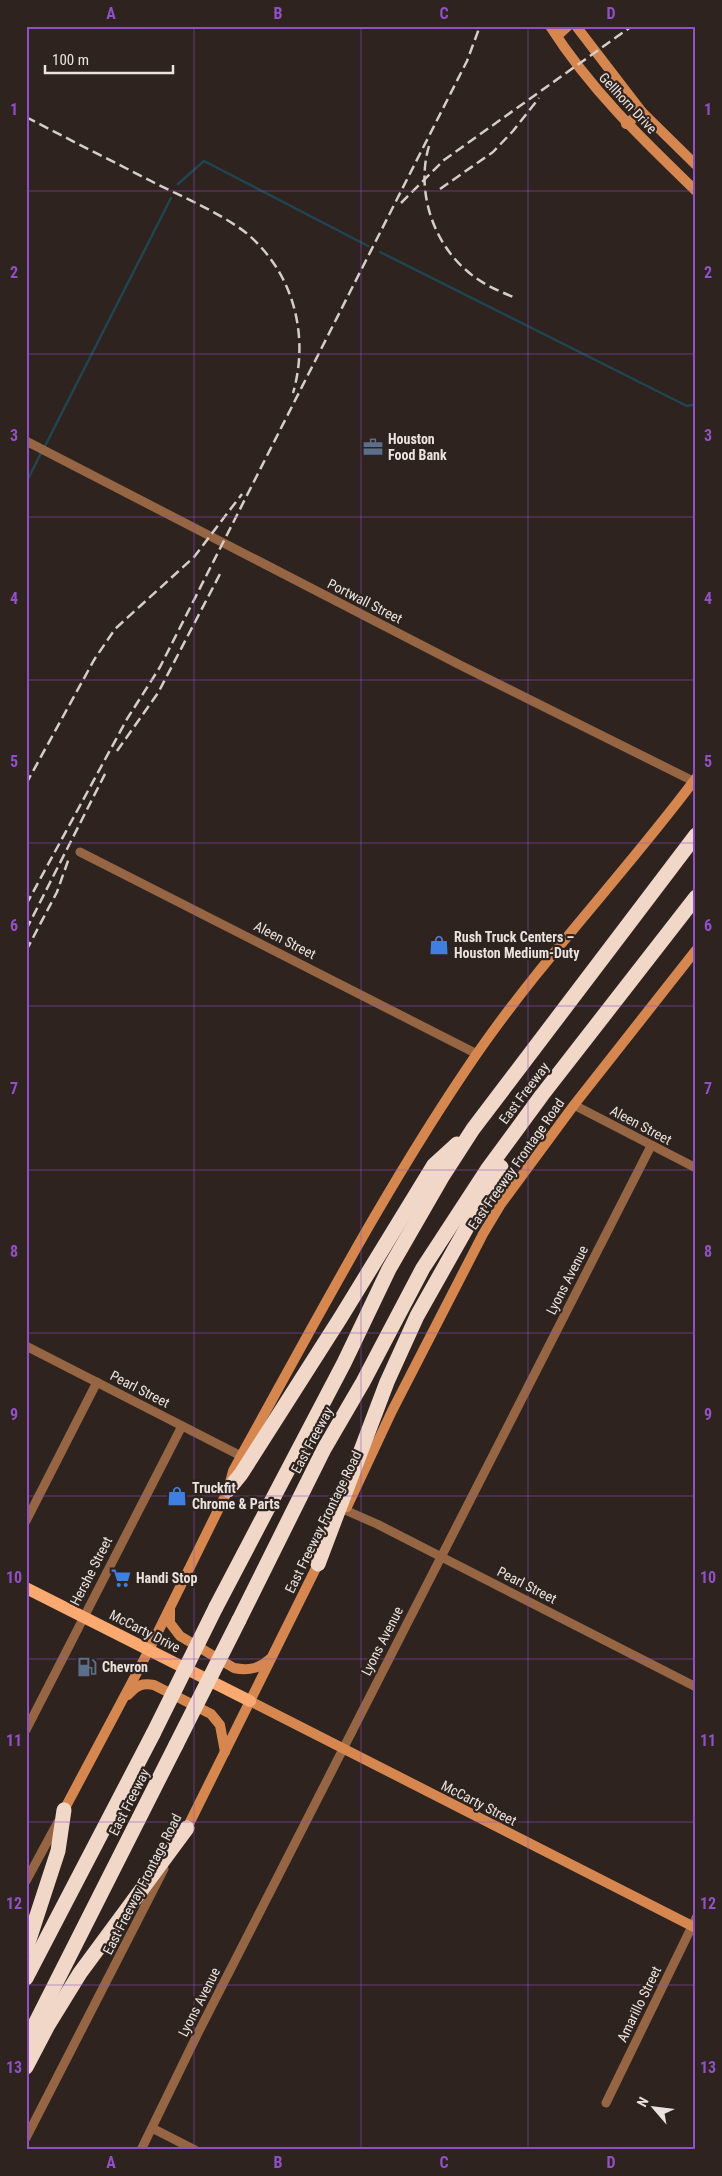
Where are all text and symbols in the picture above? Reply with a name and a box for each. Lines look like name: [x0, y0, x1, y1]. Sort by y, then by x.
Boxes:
text: A: [106, 4, 116, 23]
text: B: [274, 4, 283, 23]
text: C: [439, 4, 449, 23]
text: D: [606, 4, 616, 23]
scale bar: [45, 42, 172, 74]
text: 100 m: [52, 51, 89, 69]
street label: Gellhorn Drive: [596, 69, 660, 137]
text: 1: [10, 100, 18, 119]
text: 1: [704, 100, 712, 119]
text: 2: [10, 263, 18, 282]
text: 2: [704, 263, 712, 282]
text: 3: [10, 426, 18, 445]
text: 3: [704, 426, 712, 445]
place label: Houston Food Bank: [388, 431, 447, 463]
office icon: Houston Food Bank: [362, 436, 384, 458]
street label: Portwall Street: [325, 575, 405, 627]
text: 4: [10, 589, 18, 608]
text: 4: [704, 589, 712, 608]
text: 5: [10, 752, 18, 771]
text: 5: [704, 752, 712, 771]
text: 6: [10, 916, 18, 935]
text: 6: [704, 916, 712, 935]
street label: Aleen Street: [251, 918, 319, 962]
place label: Rush Truck Centers – Houston Medium-Duty: [454, 929, 580, 961]
shop icon: Rush Truck Centers – Houston Medium-Duty: [428, 934, 450, 956]
street label: East Freeway: [496, 1059, 552, 1127]
text: 7: [10, 1079, 18, 1098]
text: 7: [704, 1079, 712, 1098]
street label: East Freeway Frontage Road: [465, 1095, 567, 1233]
street label: Aleen Street: [608, 1102, 674, 1148]
text: 8: [10, 1242, 18, 1261]
street label: Lyons Avenue: [543, 1242, 591, 1317]
text: 8: [704, 1242, 712, 1261]
street label: Pearl Street: [108, 1367, 172, 1411]
street label: East Freeway: [288, 1404, 336, 1476]
text: 9: [10, 1405, 18, 1424]
text: 9: [704, 1405, 712, 1424]
street label: East Freeway Frontage Road: [282, 1448, 364, 1596]
place label: Truckfit Chrome & Parts: [192, 1480, 280, 1512]
shop icon: Truckfit Chrome & Parts: [166, 1485, 188, 1507]
street label: Hershe Street: [67, 1534, 115, 1608]
street label: Pearl Street: [495, 1563, 559, 1607]
supermarket icon: Handi Stop: [110, 1567, 132, 1589]
text: 10: [6, 1568, 22, 1587]
text: 10: [700, 1568, 716, 1587]
place label: Handi Stop: [136, 1570, 197, 1586]
street label: Lyons Avenue: [358, 1603, 406, 1678]
street label: McCarty Drive: [107, 1606, 184, 1656]
fuel station icon: Chevron: [76, 1656, 98, 1678]
place label: Chevron: [102, 1659, 148, 1675]
text: 11: [6, 1731, 22, 1750]
text: 11: [700, 1731, 716, 1750]
street label: East Freeway: [105, 1766, 153, 1838]
street label: McCarty Street: [439, 1777, 519, 1829]
street label: East Freeway Frontage Road: [99, 1811, 185, 1957]
text: 12: [6, 1894, 22, 1913]
text: 12: [700, 1894, 716, 1913]
street label: Lyons Avenue: [175, 1964, 223, 2039]
street label: Amarillo Street: [614, 1964, 664, 2044]
text: 13: [6, 2058, 22, 2077]
text: 13: [700, 2058, 716, 2077]
north arrow: [630, 2084, 680, 2134]
text: N: [633, 2094, 652, 2109]
text: A: [106, 2153, 116, 2172]
text: B: [274, 2153, 283, 2172]
text: C: [439, 2153, 449, 2172]
text: D: [606, 2153, 616, 2172]

